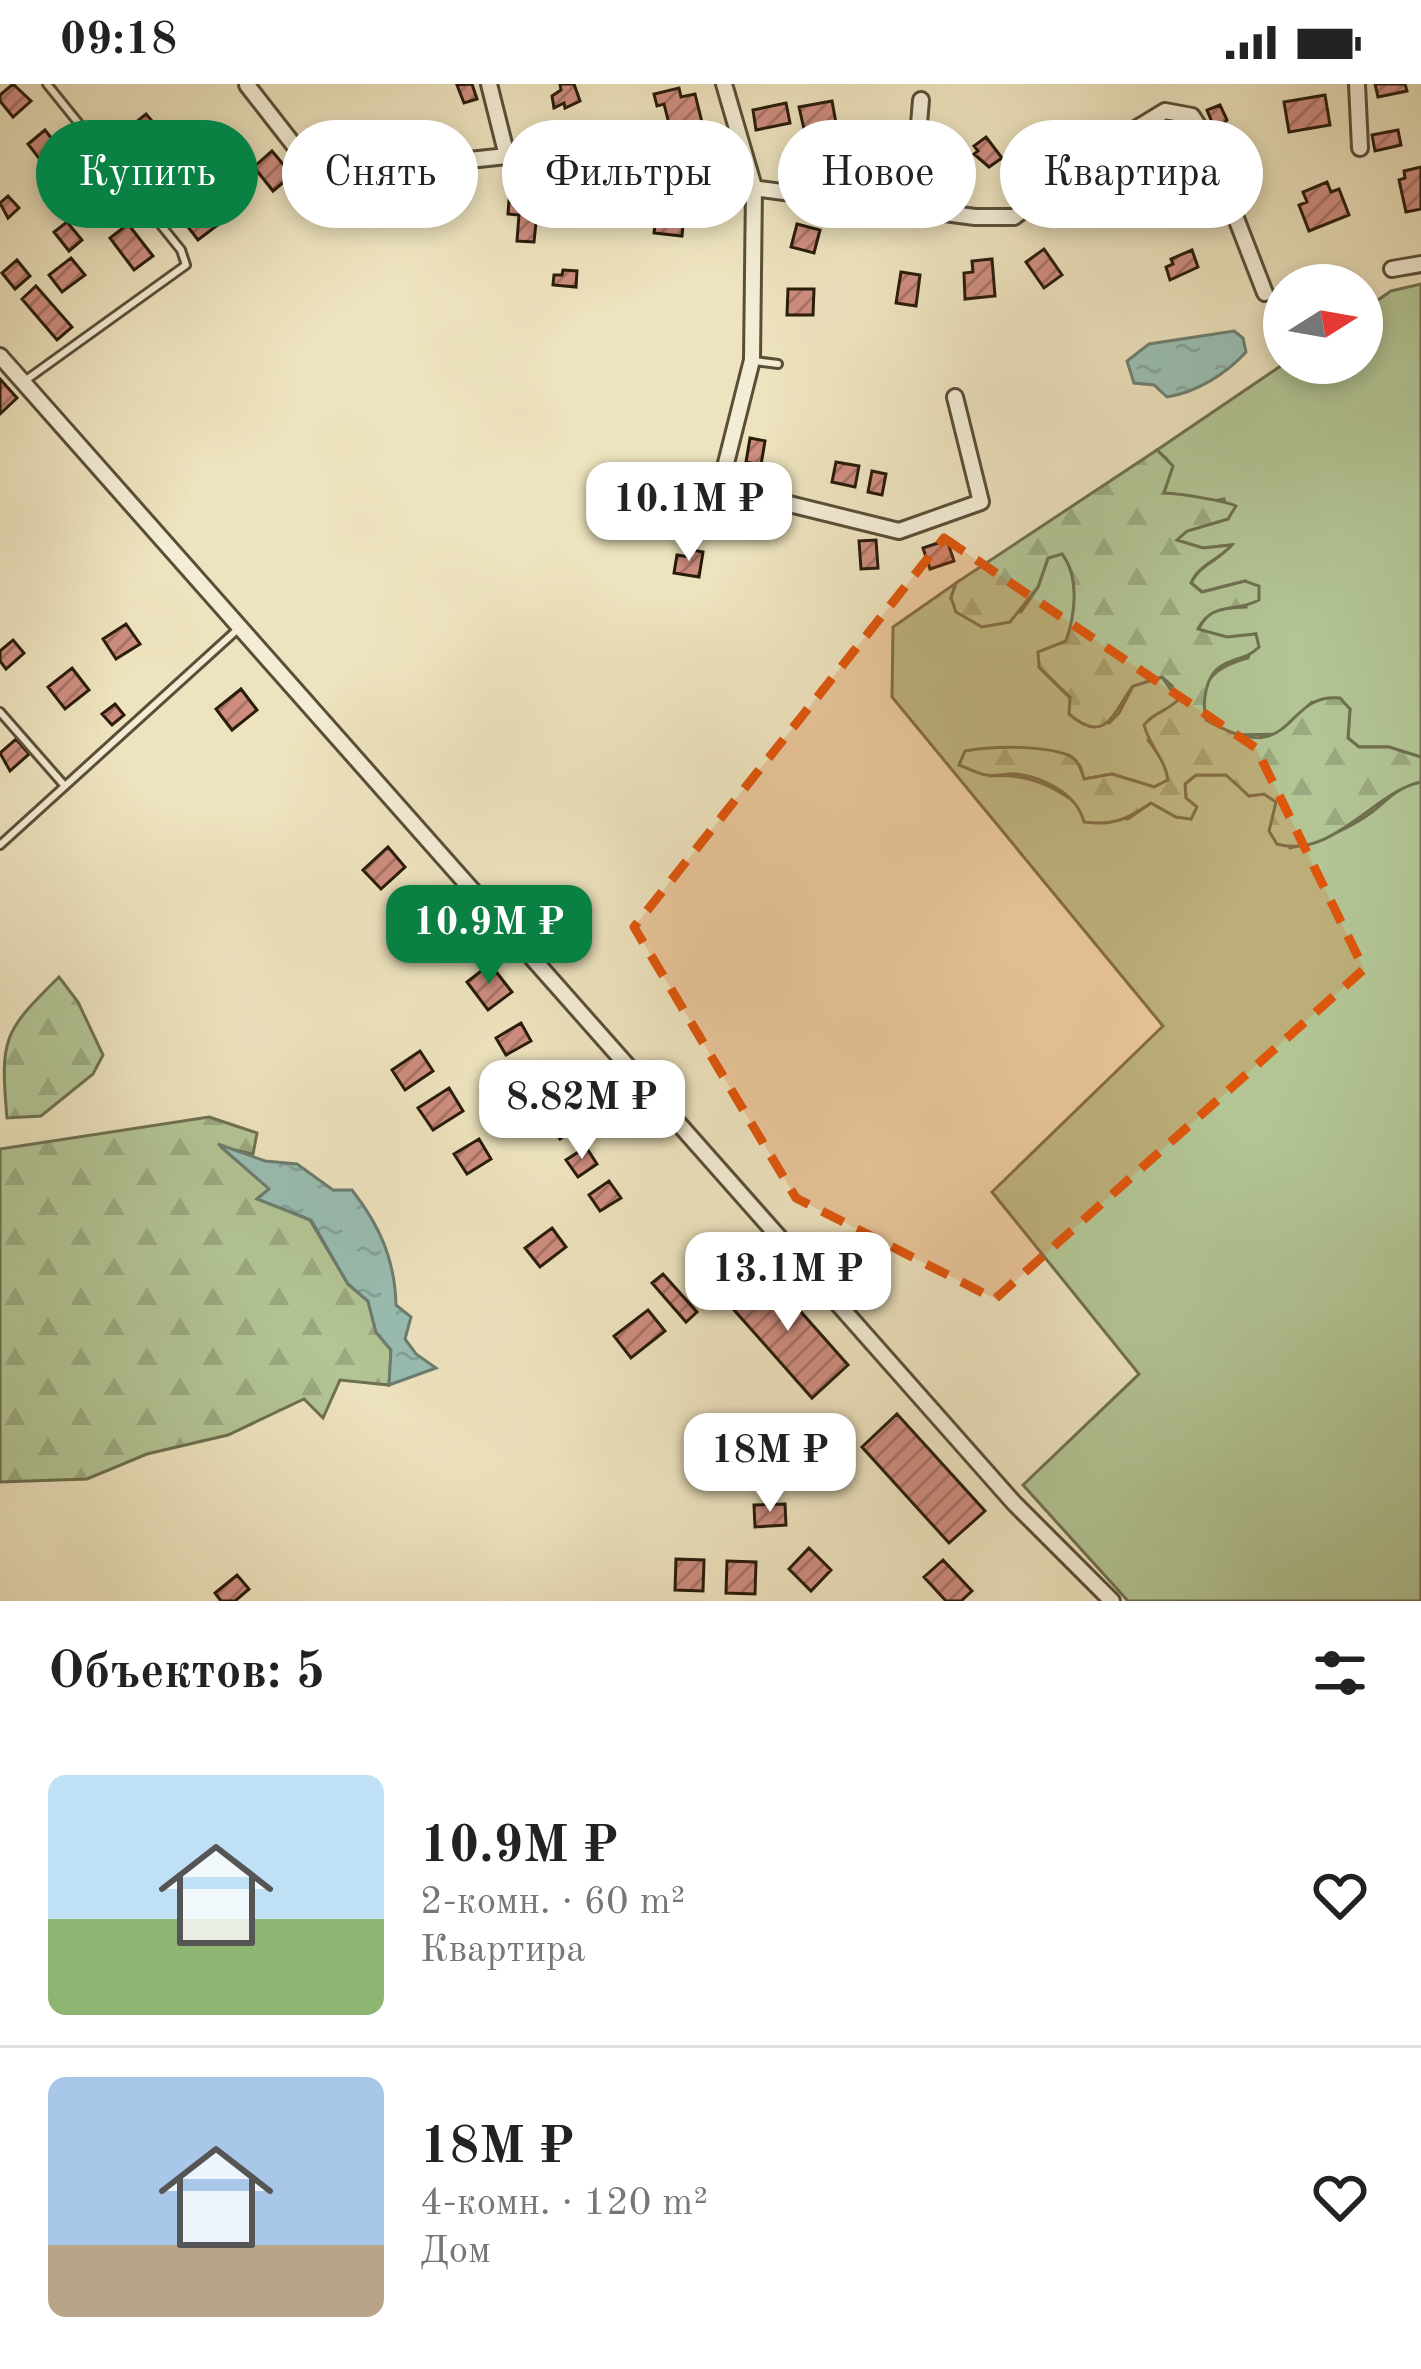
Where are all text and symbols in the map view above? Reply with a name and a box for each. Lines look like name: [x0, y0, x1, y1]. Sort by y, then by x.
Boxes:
text: 09:18: [60, 19, 177, 64]
chip: Купить: [36, 120, 258, 228]
chip: Снять: [282, 120, 478, 228]
chip: Фильтры: [502, 120, 754, 228]
chip: Новое: [778, 120, 976, 228]
chip: Квартира: [1000, 120, 1263, 228]
north arrow: [1263, 264, 1383, 384]
map controls: [1263, 264, 1383, 384]
pin: 10.1M ₽: [578, 462, 800, 564]
text: 10.1M ₽: [613, 481, 765, 520]
pin: 10.9M ₽: [378, 885, 600, 987]
text: 10.9M ₽: [413, 904, 565, 943]
pin: 8.82M ₽: [471, 1060, 693, 1162]
text: 8.82M ₽: [506, 1079, 658, 1118]
pin: 13.1M ₽: [677, 1232, 899, 1334]
text: 13.1M ₽: [712, 1251, 864, 1290]
pin: 18M ₽: [686, 1413, 854, 1515]
text: 18M ₽: [711, 1432, 829, 1471]
icon: filters: [1307, 1640, 1373, 1706]
text: Объектов: 5: [48, 1648, 325, 1699]
text: 10.9M ₽: [420, 1822, 619, 1873]
icon: home: [144, 1823, 288, 1967]
icon: heart: [1307, 1862, 1373, 1928]
text: 2-комн. · 60 m²: [420, 1883, 685, 1922]
text: Квартира: [420, 1931, 585, 1970]
text: 18M ₽: [420, 2123, 575, 2174]
icon: home: [144, 2125, 288, 2269]
icon: heart: [1307, 2164, 1373, 2230]
text: 4-комн. · 120 m²: [420, 2184, 708, 2223]
text: Дом: [420, 2232, 491, 2271]

